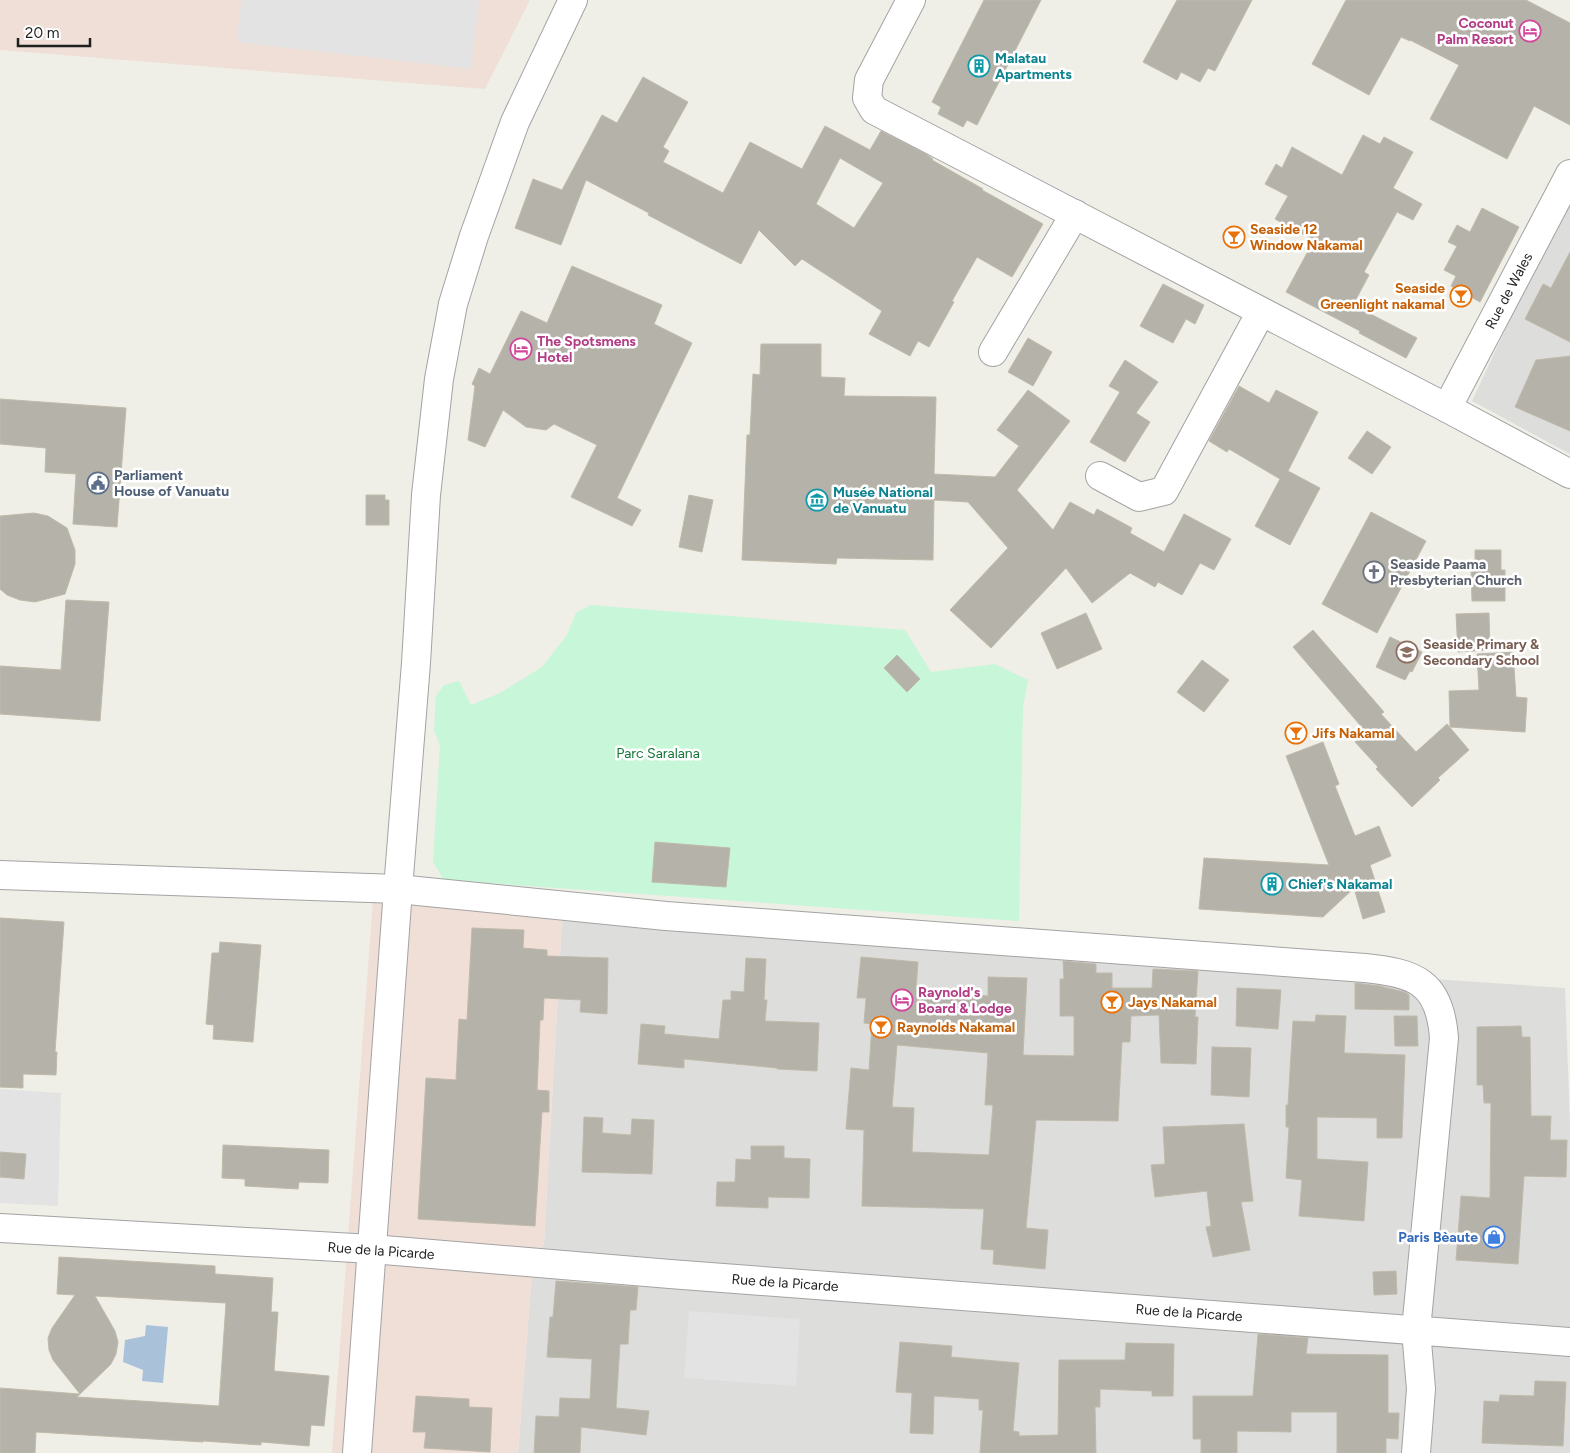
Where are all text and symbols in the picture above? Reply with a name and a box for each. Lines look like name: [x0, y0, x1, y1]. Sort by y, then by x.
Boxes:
scale bar: [18, 15, 90, 47]
place label: Coconut Palm Resort: [1437, 15, 1514, 48]
hotel icon: Coconut Palm Resort: [1518, 19, 1542, 43]
text: 20 m: [25, 24, 59, 42]
place label: Malatau Apartments: [995, 50, 1072, 83]
building icon: Malatau Apartments: [967, 54, 991, 78]
place label: Seaside 12 Window Nakamal: [1250, 221, 1363, 254]
bar icon: Seaside 12 Window Nakamal: [1222, 225, 1246, 249]
street label: Rue de Wales: [1482, 250, 1536, 332]
place label: Seaside Greenlight nakamal: [1320, 280, 1445, 313]
bar icon: Seaside Greenlight nakamal: [1449, 284, 1473, 308]
place label: The Spotsmens Hotel: [537, 333, 636, 366]
hotel icon: The Spotsmens Hotel: [509, 337, 533, 361]
place label: Parliament House of Vanuatu: [114, 467, 229, 500]
public building icon: Parliament House of Vanuatu: [86, 471, 110, 495]
place label: Musée National de Vanuatu: [833, 484, 933, 517]
museum icon: Musée National de Vanuatu: [805, 488, 829, 512]
place label: Seaside Paama Presbyterian Church: [1390, 556, 1522, 589]
church icon: Seaside Paama Presbyterian Church: [1362, 560, 1386, 584]
place label: Seaside Primary & Secondary School: [1423, 636, 1540, 669]
school or university icon: Seaside Primary & Secondary School: [1395, 640, 1419, 664]
bar icon: Jifs Nakamal: [1284, 721, 1308, 745]
place label: Jifs Nakamal: [1312, 725, 1395, 742]
park label: Parc Saralana: [616, 745, 700, 762]
building icon: Chief's Nakamal: [1260, 872, 1284, 896]
place label: Chief's Nakamal: [1288, 876, 1392, 893]
place label: Raynold's Board & Lodge: [918, 984, 1012, 1017]
hotel icon: Raynold's Board & Lodge: [890, 988, 914, 1012]
bar icon: Jays Nakamal: [1100, 990, 1124, 1014]
place label: Jays Nakamal: [1128, 994, 1217, 1011]
bar icon: Raynolds Nakamal: [869, 1015, 893, 1039]
place label: Raynolds Nakamal: [897, 1019, 1015, 1036]
shop icon: Paris Bèaute: [1482, 1225, 1506, 1249]
place label: Paris Bèaute: [1398, 1229, 1478, 1246]
street label: Rue de la Picarde: [327, 1239, 435, 1263]
street label: Rue de la Picarde: [731, 1271, 839, 1295]
street label: Rue de la Picarde: [1135, 1301, 1243, 1325]

